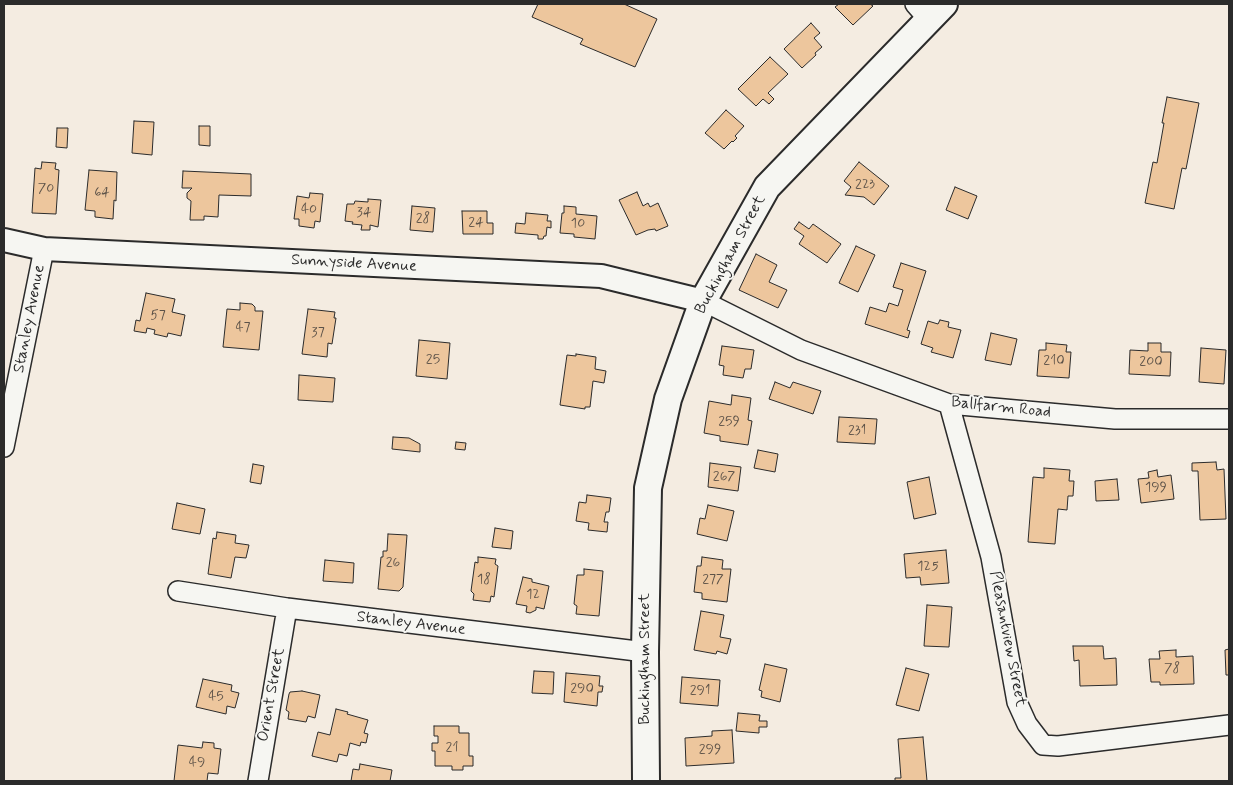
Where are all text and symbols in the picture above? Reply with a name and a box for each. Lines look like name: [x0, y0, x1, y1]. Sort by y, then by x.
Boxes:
house number: 223: [855, 177, 875, 193]
house number: 70: [38, 181, 54, 197]
house number: 64: [94, 185, 110, 201]
street label: Buckingham Street: [692, 192, 770, 318]
house number: 40: [301, 202, 317, 218]
house number: 34: [357, 205, 371, 221]
house number: 28: [416, 211, 430, 227]
house number: 24: [468, 215, 484, 231]
house number: 10: [571, 216, 585, 232]
street label: Sunnyside Avenue: [291, 251, 417, 277]
street label: Stanley Avenue: [10, 263, 50, 375]
house number: 57: [150, 308, 166, 324]
house number: 47: [235, 320, 251, 336]
house number: 37: [311, 325, 325, 341]
house number: 25: [426, 352, 440, 368]
house number: 210: [1043, 353, 1065, 369]
house number: 200: [1139, 354, 1163, 370]
street label: Ballfarm Road: [950, 393, 1052, 423]
house number: 259: [718, 414, 740, 430]
house number: 231: [848, 423, 866, 439]
house number: 267: [713, 469, 735, 485]
house number: 199: [1145, 480, 1167, 496]
house number: 26: [386, 555, 400, 571]
house number: 125: [917, 559, 939, 575]
street label: Pleasantview Street: [984, 570, 1030, 708]
house number: 18: [477, 572, 491, 588]
house number: 277: [702, 572, 724, 588]
house number: 12: [526, 587, 540, 603]
street label: Buckingham Street: [636, 593, 656, 725]
street label: Stanley Avenue: [355, 608, 467, 640]
street label: Orient Street: [254, 647, 290, 743]
house number: 78: [1164, 661, 1180, 677]
house number: 290: [570, 681, 594, 697]
house number: 291: [690, 683, 710, 699]
house number: 45: [208, 689, 224, 705]
house number: 21: [446, 740, 458, 756]
house number: 299: [699, 742, 721, 758]
house number: 49: [189, 755, 205, 771]

